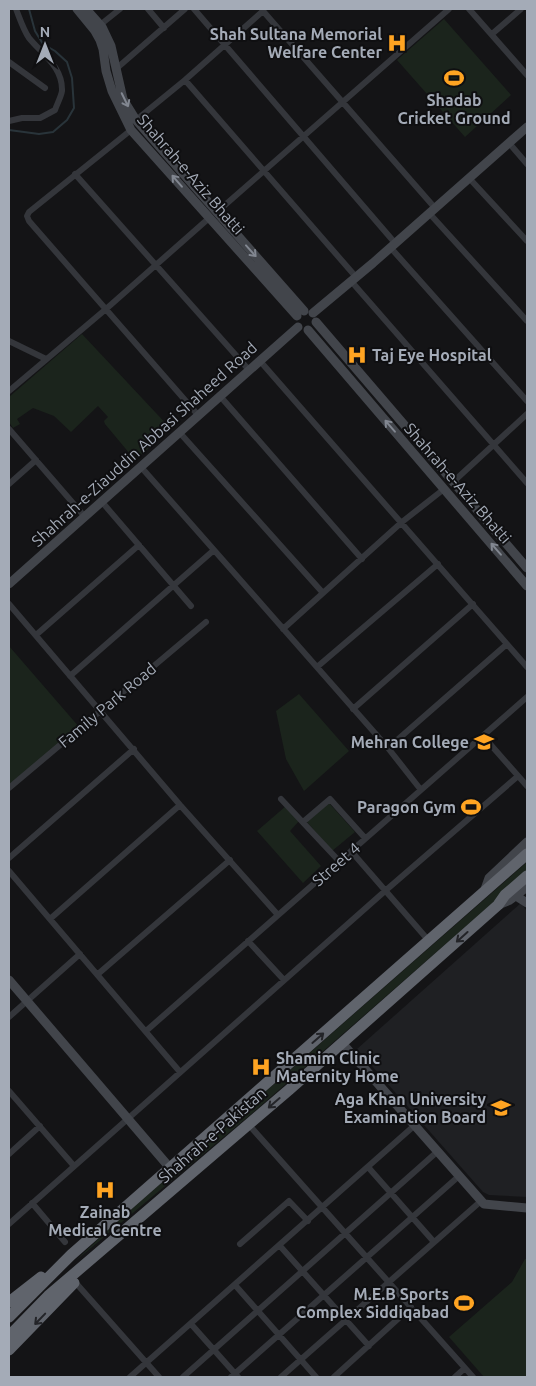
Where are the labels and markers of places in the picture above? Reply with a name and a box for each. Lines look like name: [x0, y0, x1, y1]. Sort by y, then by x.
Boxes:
place label: Shah Sultana Memorial Welfare Center: [210, 25, 382, 61]
hospital icon: Shah Sultana Memorial Welfare Center: [386, 32, 408, 54]
sports icon: Shadab Cricket Ground: [443, 67, 465, 89]
place label: Shadab Cricket Ground: [398, 91, 510, 127]
hospital icon: Taj Eye Hospital: [346, 344, 368, 366]
place label: Taj Eye Hospital: [372, 346, 492, 364]
school or university icon: Mehran College: [473, 731, 495, 753]
place label: Mehran College: [351, 733, 469, 751]
sports icon: Paragon Gym: [460, 796, 482, 818]
place label: Paragon Gym: [357, 798, 456, 816]
place label: Shamim Clinic Maternity Home: [276, 1049, 399, 1085]
hospital icon: Shamim Clinic Maternity Home: [250, 1056, 272, 1078]
place label: Aga Khan University Examination Board: [335, 1090, 487, 1126]
school or university icon: Aga Khan University Examination Board: [490, 1097, 512, 1119]
hospital icon: Zainab Medical Centre: [94, 1179, 116, 1201]
place label: Zainab Medical Centre: [48, 1203, 162, 1239]
place label: M.E.B Sports Complex Siddiqabad: [296, 1285, 449, 1321]
sports icon: M.E.B Sports Complex Siddiqabad: [453, 1292, 475, 1314]

